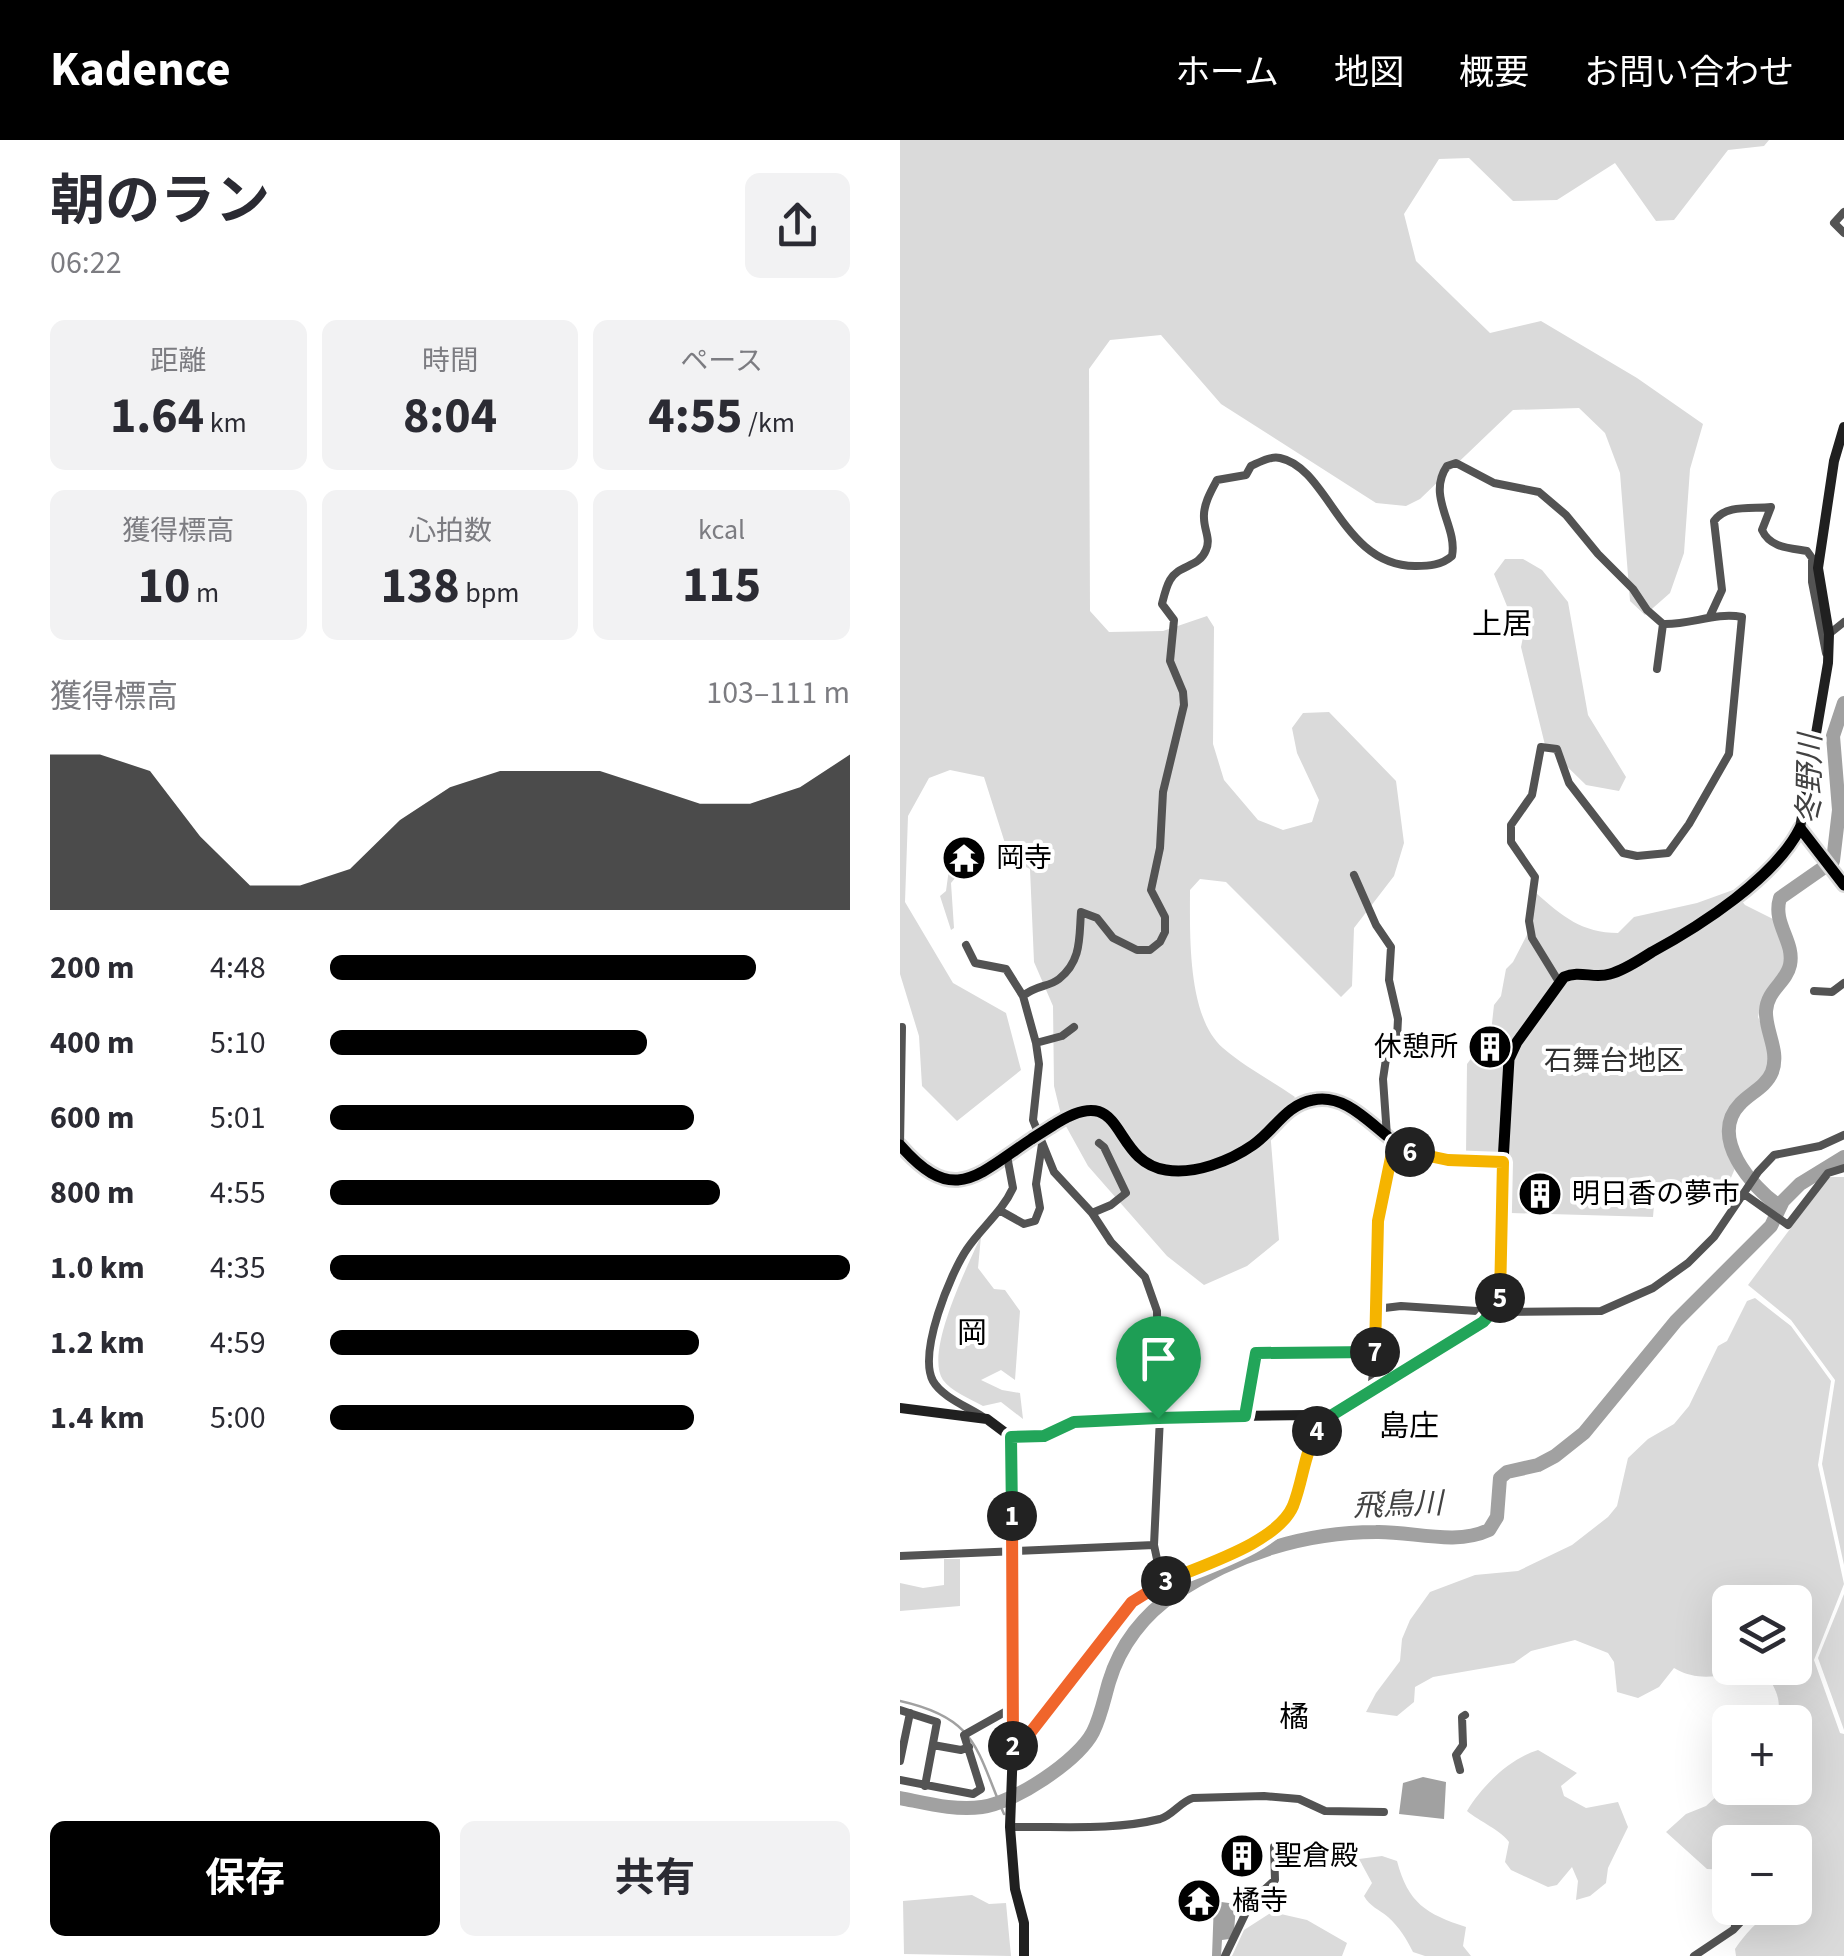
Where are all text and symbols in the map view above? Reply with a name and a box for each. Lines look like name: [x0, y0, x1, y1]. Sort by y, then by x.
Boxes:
text: Kadence: [50, 36, 231, 104]
text: ホーム: [1175, 48, 1279, 98]
text: 地図: [1334, 48, 1404, 98]
text: 概要: [1459, 48, 1529, 98]
text: お問い合わせ: [1584, 48, 1794, 98]
text: 朝のラン: [50, 163, 270, 241]
button: share: [745, 173, 850, 278]
text: 06:22: [50, 240, 122, 286]
text: 距離: [150, 341, 206, 381]
text: 時間: [422, 341, 478, 381]
text: ペース: [680, 341, 763, 381]
text: 1.64: [110, 381, 204, 452]
text: 8:04: [403, 381, 497, 452]
text: 4:55: [648, 381, 743, 452]
text: km: [204, 403, 247, 443]
text: /km: [743, 403, 795, 443]
text: kcal: [698, 510, 745, 550]
text: 獲得標高: [122, 511, 234, 551]
text: 心拍数: [408, 511, 492, 551]
text: 115: [682, 550, 761, 621]
text: 10: [138, 551, 190, 622]
text: 138: [380, 551, 460, 622]
text: m: [190, 573, 219, 613]
text: bpm: [460, 573, 520, 613]
district label: 上居: [1472, 603, 1532, 646]
text: 103–111 m: [706, 670, 850, 716]
text: 獲得標高: [50, 674, 178, 720]
water label: 冬野川: [1788, 731, 1832, 824]
temple icon: 岡寺: [941, 835, 987, 881]
place label: 岡寺: [996, 838, 1052, 878]
text: 200 m: [50, 945, 135, 991]
text: 4:48: [210, 945, 266, 991]
text: 400 m: [50, 1020, 135, 1066]
text: 5:10: [210, 1020, 266, 1066]
building icon: 休憩所: [1467, 1024, 1513, 1070]
place label: 休憩所: [1374, 1027, 1458, 1067]
park label: 石舞台地区: [1544, 1041, 1684, 1081]
text: 600 m: [50, 1095, 135, 1141]
text: 5:01: [210, 1095, 266, 1141]
pin: 6: [1385, 1127, 1435, 1177]
text: 6: [1403, 1132, 1417, 1172]
text: 800 m: [50, 1170, 135, 1216]
text: 4:55: [210, 1170, 266, 1216]
building icon: 明日香の夢市: [1517, 1171, 1563, 1217]
place label: 明日香の夢市: [1572, 1174, 1740, 1214]
text: 1.0 km: [50, 1245, 145, 1291]
text: 4:35: [210, 1245, 266, 1291]
pin: 5: [1475, 1273, 1525, 1323]
text: 5: [1493, 1278, 1507, 1318]
district label: 岡: [957, 1312, 987, 1355]
pin: [1116, 1316, 1201, 1419]
text: 1.2 km: [50, 1320, 145, 1366]
text: 4:59: [210, 1320, 266, 1366]
pin: 7: [1350, 1327, 1400, 1377]
icon: arrive: [1131, 1331, 1186, 1386]
text: 7: [1368, 1332, 1382, 1372]
text: 1.4 km: [50, 1395, 145, 1441]
text: 5:00: [210, 1395, 266, 1441]
district label: 島庄: [1379, 1405, 1439, 1448]
pin: 4: [1292, 1406, 1342, 1456]
text: 4: [1310, 1411, 1324, 1451]
water label: 飛鳥川: [1352, 1482, 1447, 1528]
pin: 1: [987, 1491, 1037, 1541]
text: 1: [1005, 1496, 1019, 1536]
pin: 3: [1141, 1556, 1191, 1606]
text: 3: [1159, 1561, 1173, 1601]
map controls: [1712, 1585, 1812, 1925]
button: layers: [1712, 1585, 1812, 1685]
district label: 橘: [1279, 1696, 1309, 1739]
button: +: [1712, 1705, 1812, 1805]
pin: 2: [988, 1721, 1038, 1771]
text: 2: [1006, 1726, 1020, 1766]
button: 保存: [50, 1821, 440, 1936]
button: 共有: [460, 1821, 850, 1936]
button: −: [1712, 1825, 1812, 1925]
building icon: 聖倉殿: [1219, 1833, 1265, 1879]
place label: 聖倉殿: [1274, 1836, 1358, 1876]
temple icon: 橘寺: [1176, 1878, 1222, 1924]
place label: 橘寺: [1232, 1881, 1288, 1921]

